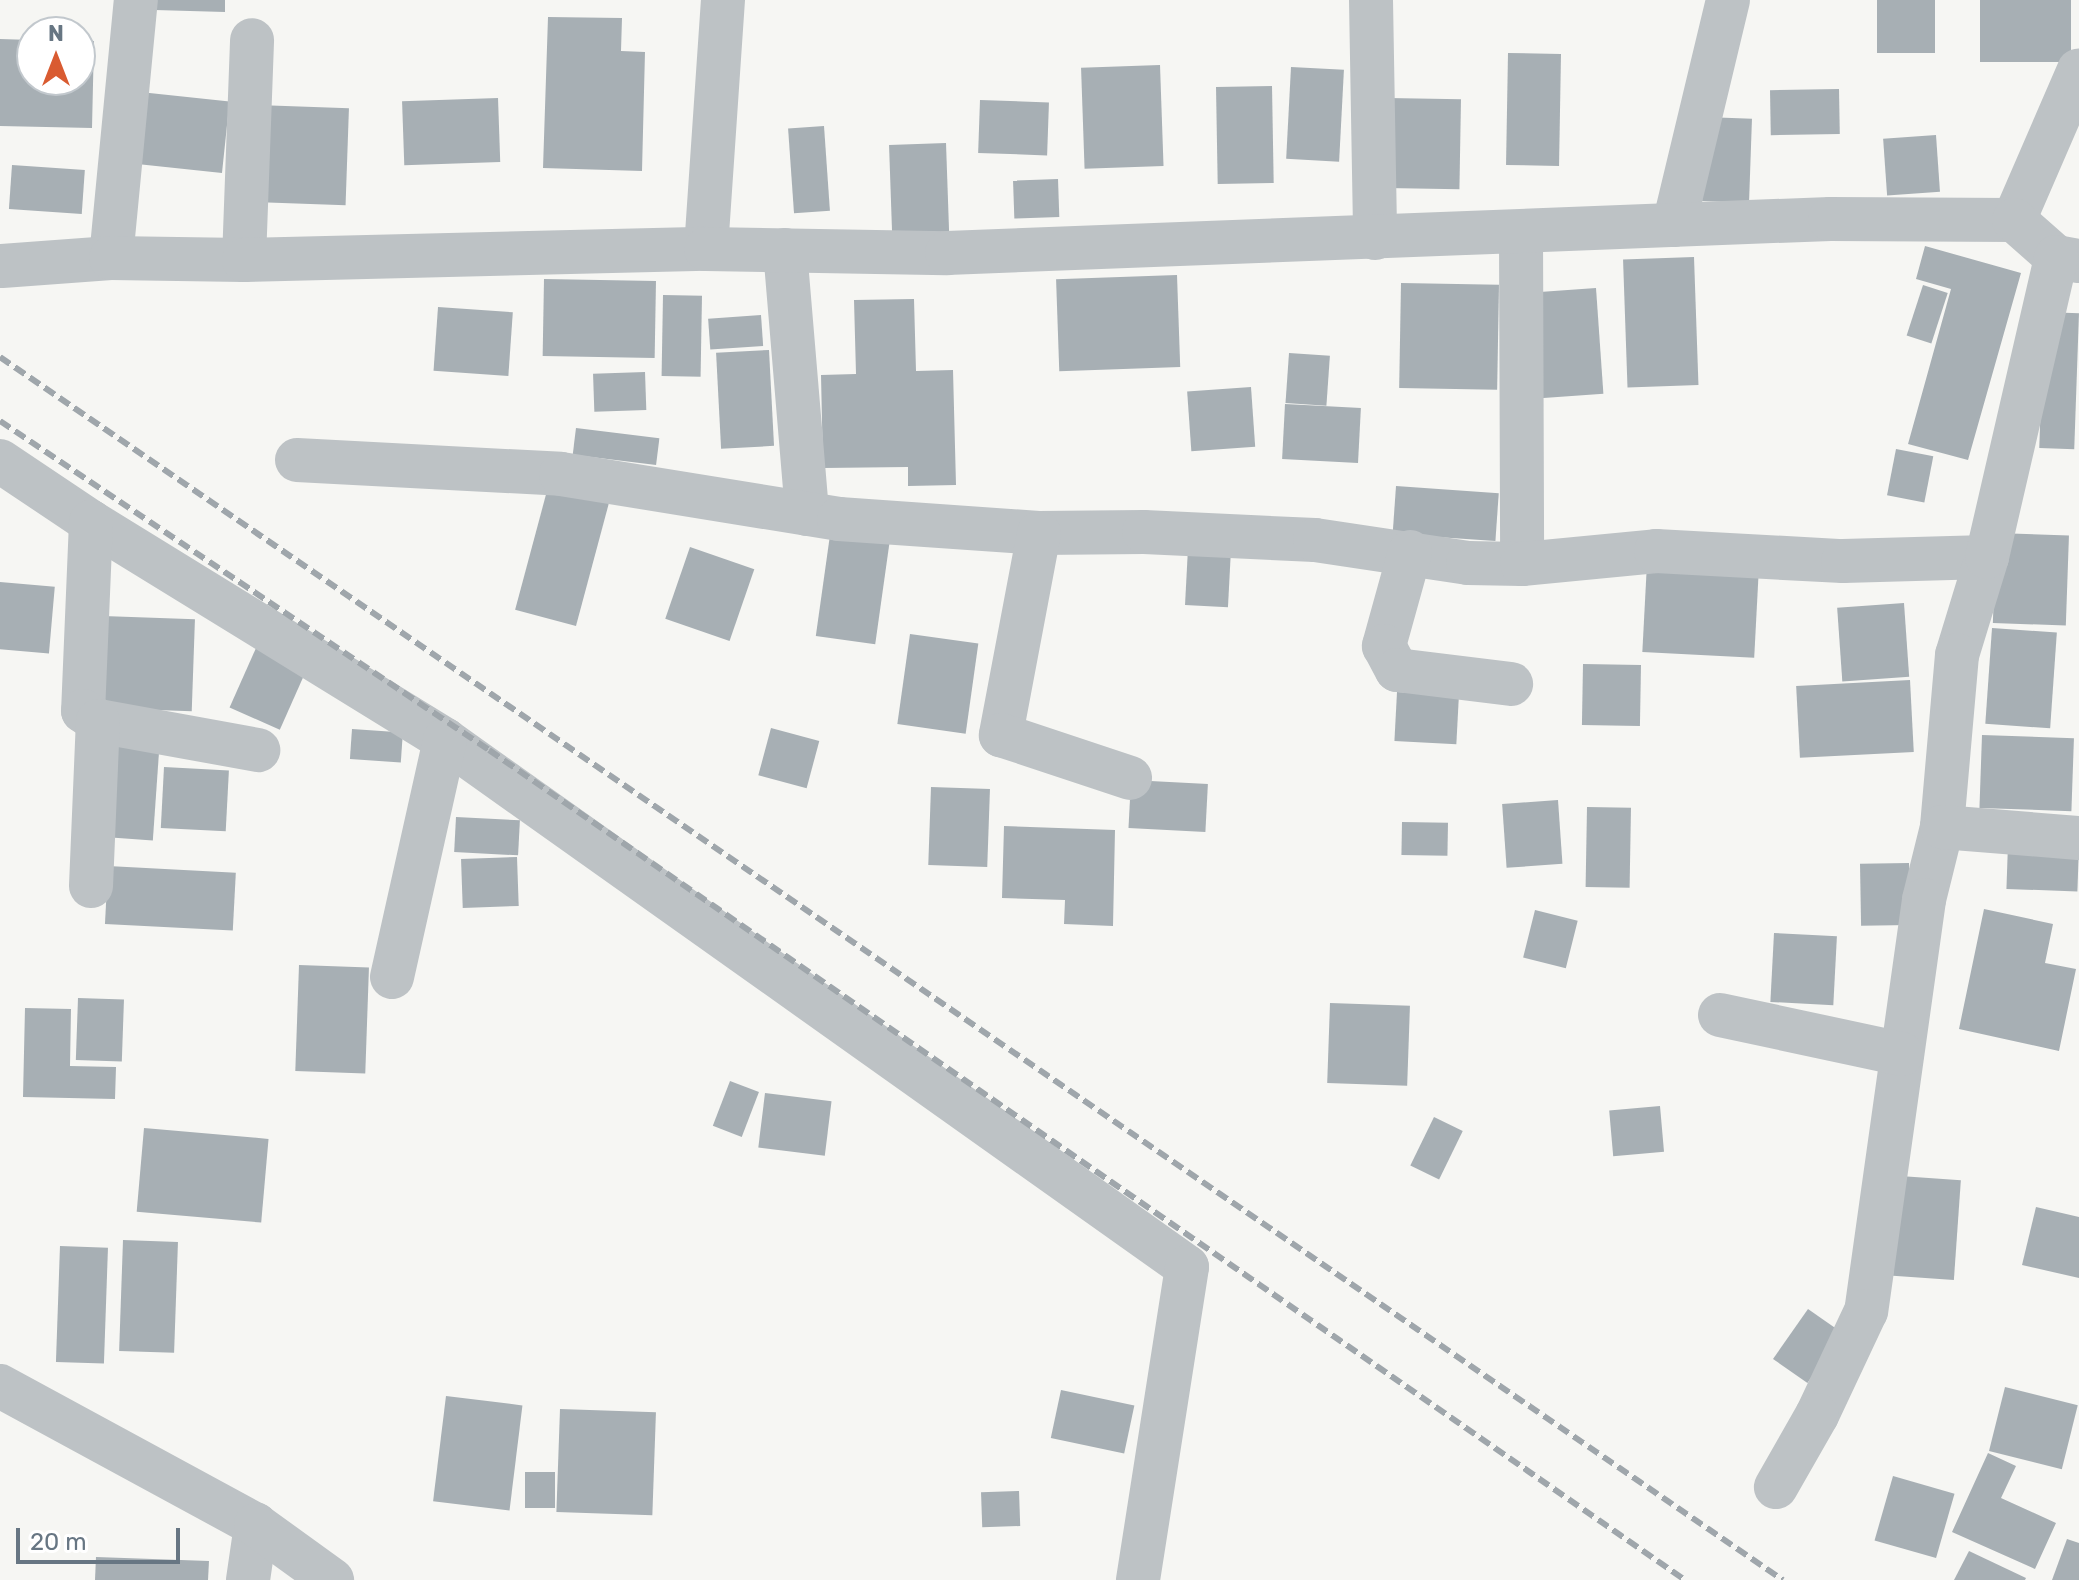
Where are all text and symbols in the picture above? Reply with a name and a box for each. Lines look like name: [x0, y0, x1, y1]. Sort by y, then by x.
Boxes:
north arrow: [16, 16, 96, 96]
text: N: [48, 20, 64, 47]
scale bar: [20, 1512, 184, 1562]
text: 20 m: [30, 1528, 87, 1556]

